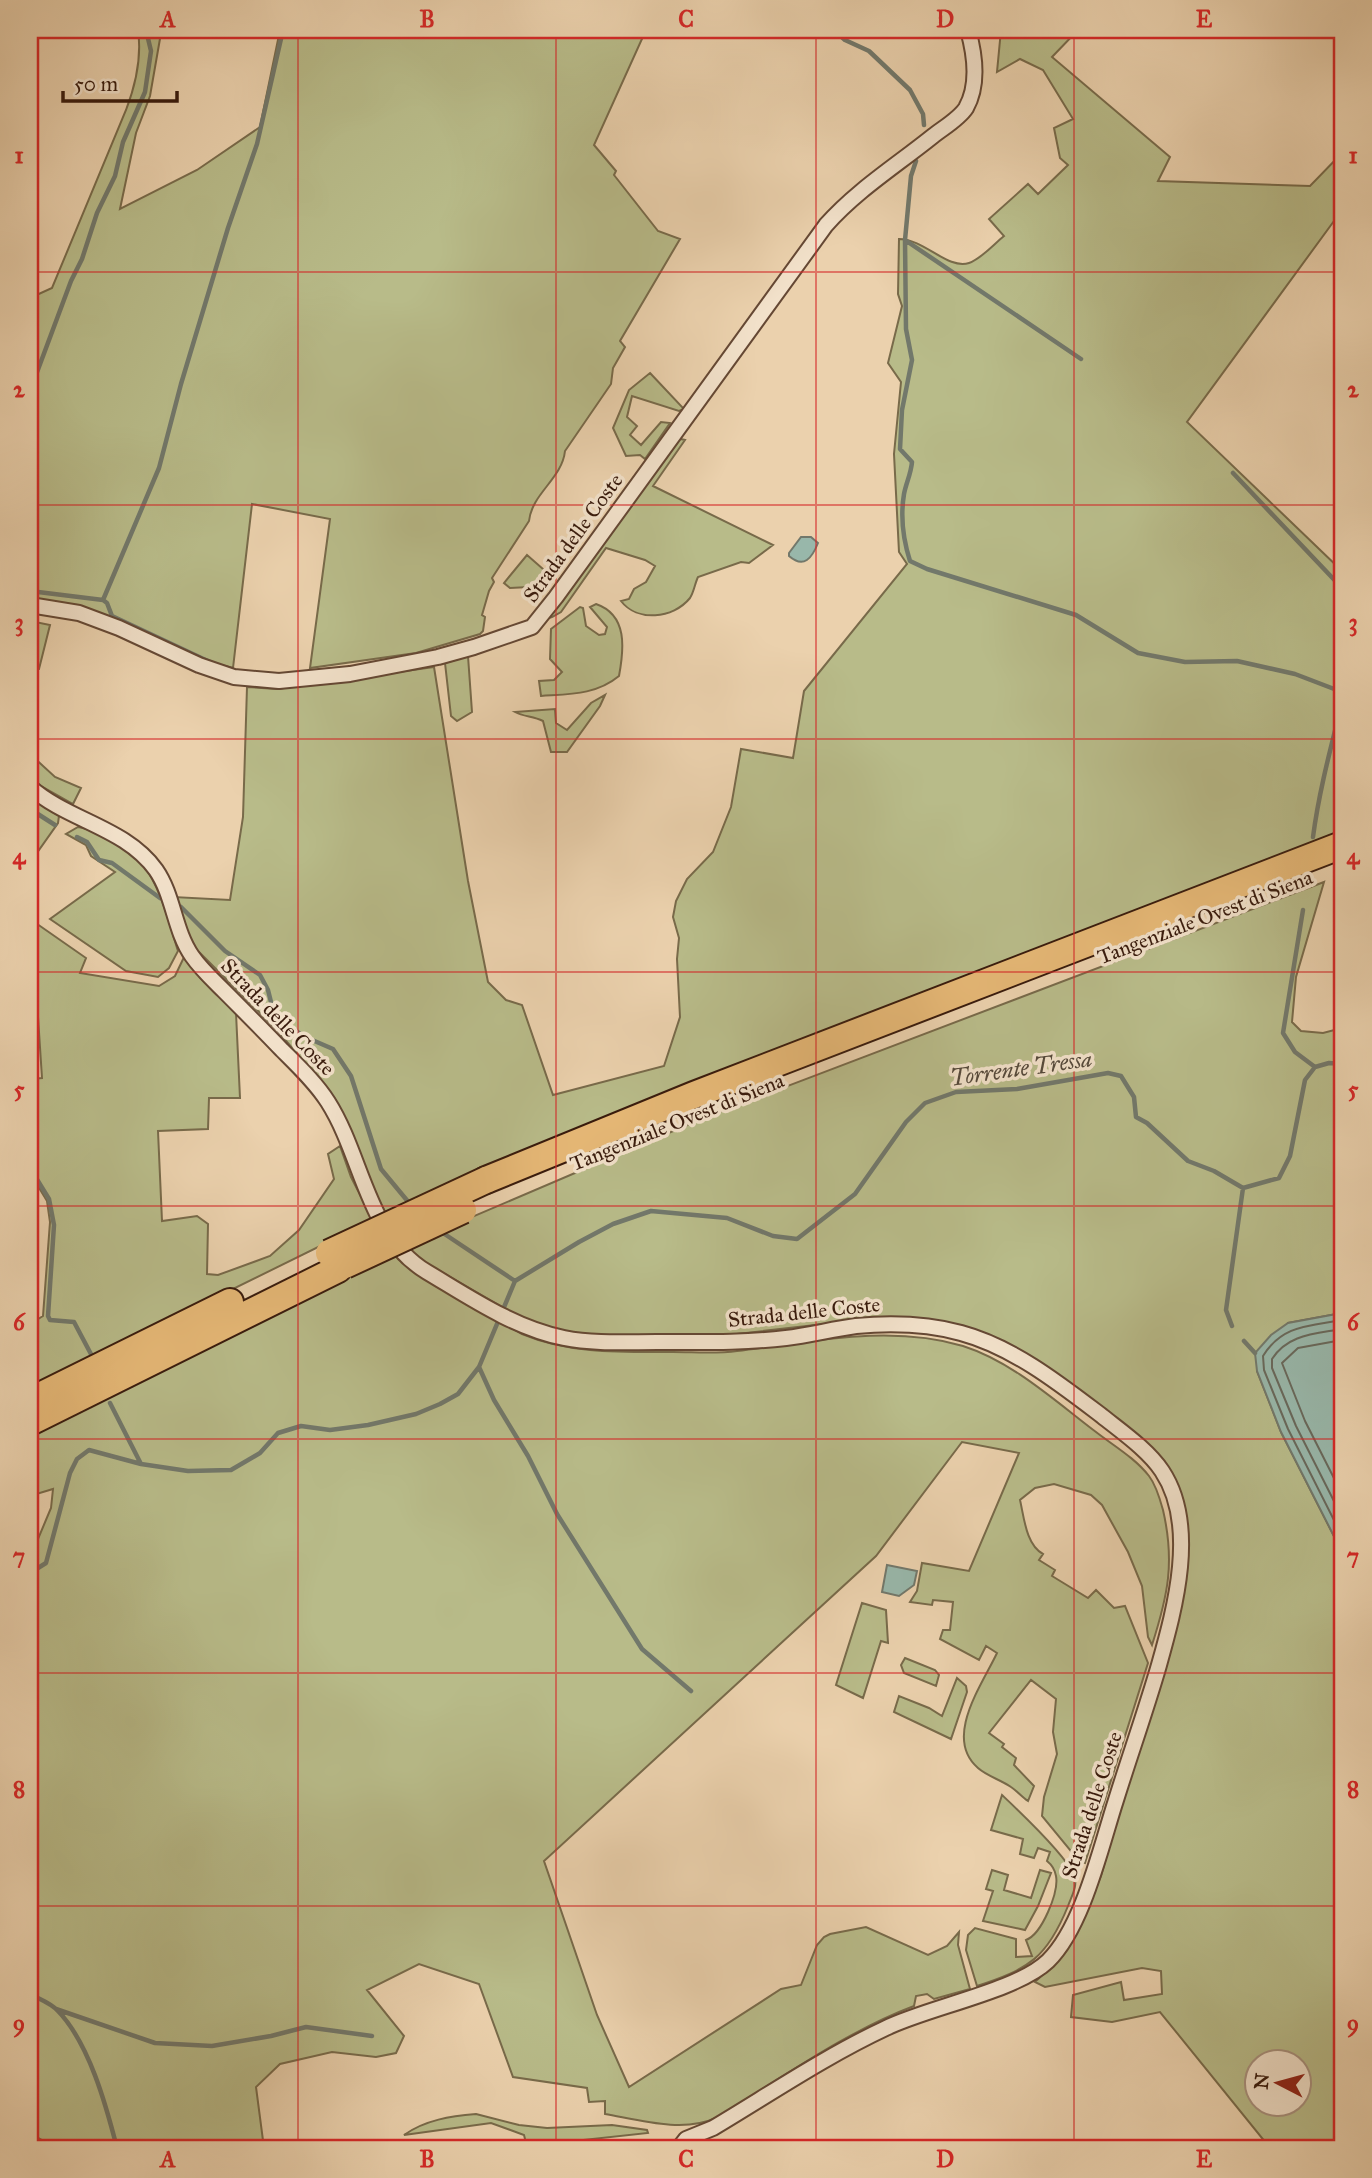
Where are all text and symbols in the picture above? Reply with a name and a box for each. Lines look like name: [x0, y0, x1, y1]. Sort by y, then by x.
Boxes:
text: A: [158, 5, 176, 33]
text: B: [419, 5, 435, 33]
text: C: [678, 5, 694, 33]
text: D: [936, 5, 954, 33]
text: E: [1196, 5, 1213, 33]
scale bar: [63, 60, 177, 104]
text: 50 m: [74, 71, 119, 97]
text: 1: [14, 141, 24, 169]
text: 1: [1348, 141, 1358, 169]
text: 2: [13, 375, 25, 403]
text: 2: [1347, 375, 1359, 403]
street label: Strada delle Coste: [518, 468, 629, 608]
text: 3: [14, 608, 24, 637]
text: 3: [1348, 608, 1358, 637]
text: 4: [13, 842, 27, 870]
text: 4: [1347, 842, 1361, 870]
street label: Tangenziale Ovest di Siena: [1094, 864, 1316, 970]
street label: Strada delle Coste: [216, 953, 341, 1081]
water label: Torrente Tressa: [948, 1044, 1094, 1092]
street label: Tangenziale Ovest di Siena: [566, 1067, 788, 1177]
text: 5: [14, 1075, 25, 1103]
text: 5: [1348, 1075, 1359, 1103]
street label: Strada delle Coste: [727, 1291, 882, 1333]
text: 6: [13, 1308, 26, 1336]
text: 6: [1347, 1308, 1360, 1336]
text: 7: [13, 1542, 25, 1570]
text: 7: [1347, 1542, 1359, 1570]
street label: Strada delle Coste: [1056, 1728, 1128, 1882]
text: 8: [13, 1775, 25, 1803]
text: 8: [1347, 1775, 1359, 1803]
text: 9: [13, 2009, 25, 2038]
text: 9: [1347, 2009, 1359, 2038]
north arrow: [1242, 2048, 1312, 2118]
text: N: [1249, 2072, 1274, 2090]
text: A: [158, 2145, 176, 2173]
text: B: [419, 2145, 435, 2173]
text: C: [678, 2145, 694, 2173]
text: D: [936, 2145, 954, 2173]
text: E: [1196, 2145, 1213, 2173]

